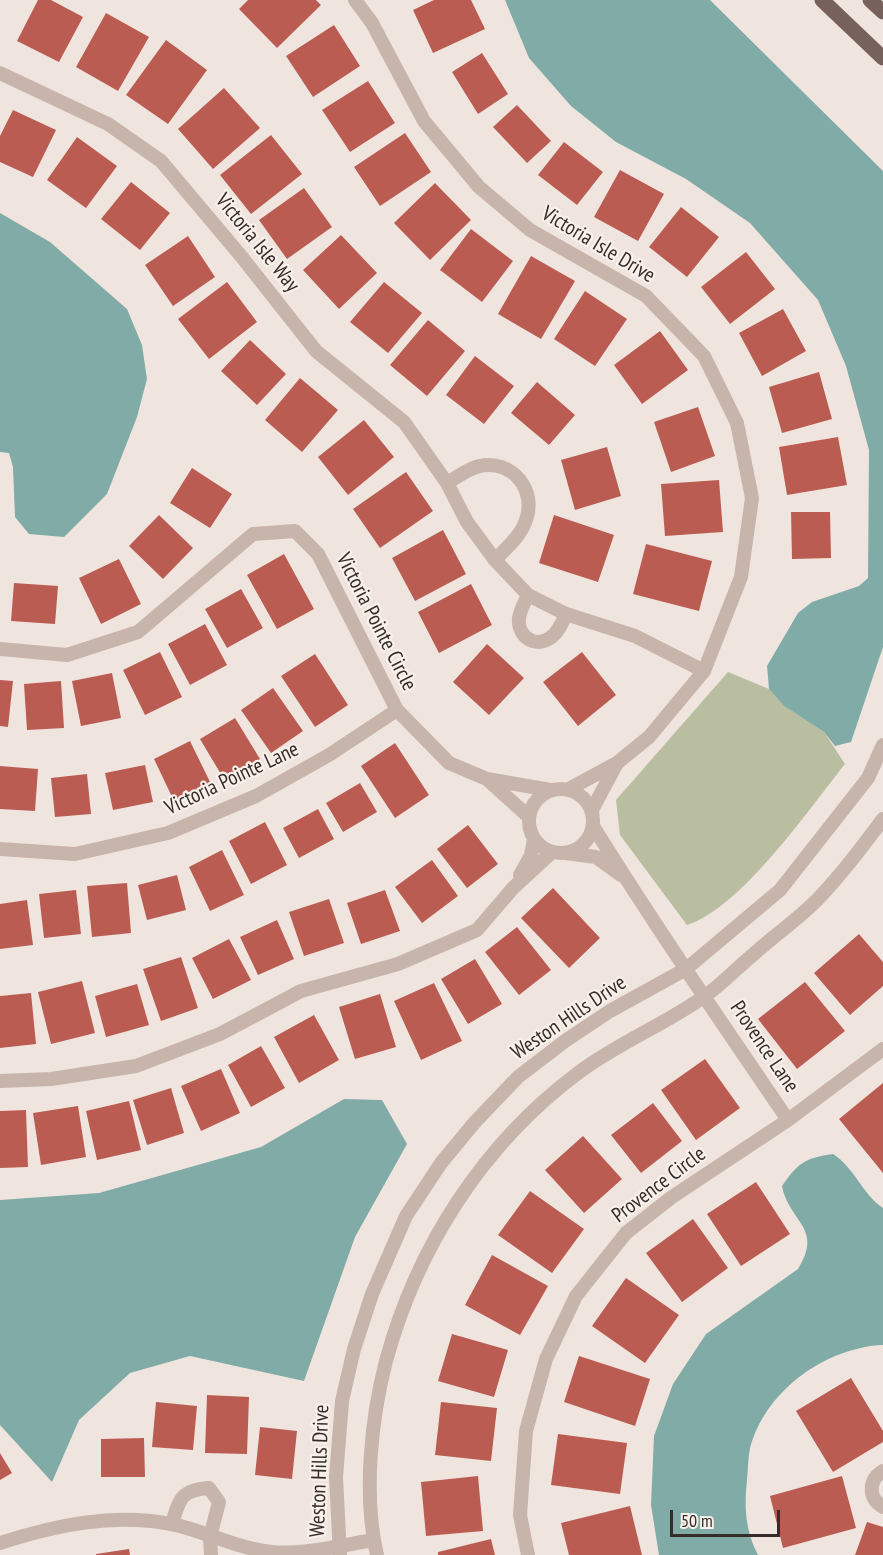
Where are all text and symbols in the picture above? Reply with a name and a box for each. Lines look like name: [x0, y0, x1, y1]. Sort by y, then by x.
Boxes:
street label: Victoria Isle Way: [210, 189, 304, 297]
street label: Victoria Isle Drive: [537, 201, 659, 289]
street label: Victoria Pointe Circle: [330, 549, 422, 695]
street label: Victoria Pointe Lane: [161, 737, 303, 821]
street label: Weston Hills Drive: [507, 970, 631, 1066]
street label: Provence Lane: [724, 997, 804, 1097]
street label: Provence Circle: [607, 1142, 711, 1228]
street label: Weston Hills Drive: [305, 1404, 335, 1538]
scale bar: [673, 1498, 782, 1536]
text: 50 m: [681, 1509, 713, 1532]

